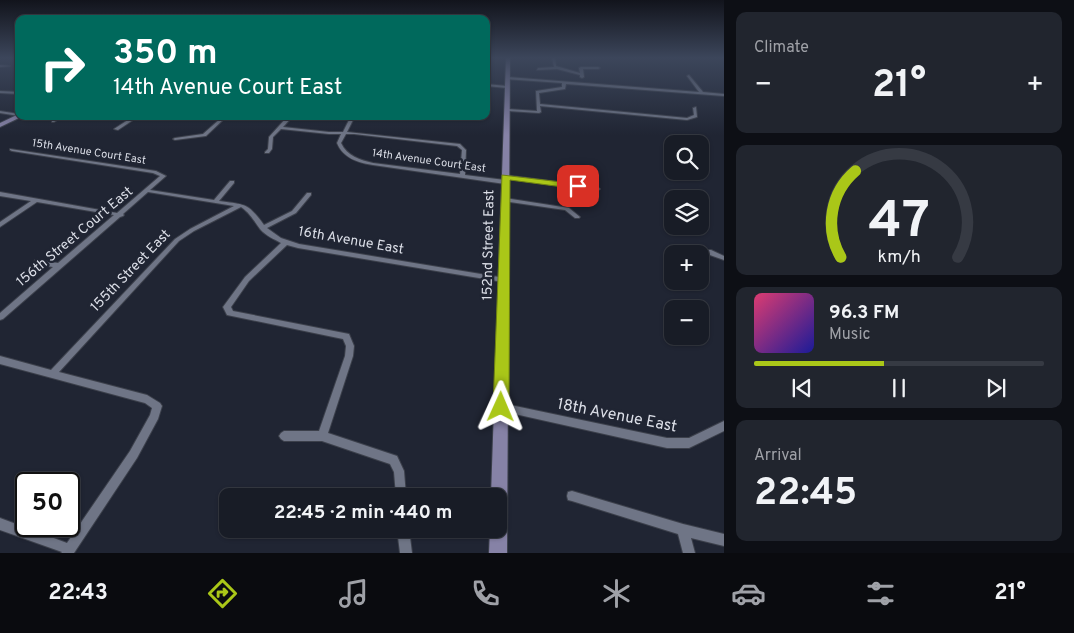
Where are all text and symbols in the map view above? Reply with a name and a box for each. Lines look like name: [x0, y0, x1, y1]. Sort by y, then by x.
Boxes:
text: 350 m: [113, 32, 218, 76]
icon: right: [30, 35, 95, 100]
text: Climate: [754, 38, 809, 58]
text: 21°: [872, 62, 926, 111]
text: −: [754, 68, 772, 104]
text: +: [1026, 68, 1044, 104]
text: 14th Avenue Court East: [113, 75, 342, 102]
map controls: [664, 135, 709, 345]
button: search: [664, 135, 709, 180]
street label: 15th Avenue Court East: [31, 136, 147, 168]
street label: 14th Avenue Court East: [371, 146, 487, 176]
pin: [557, 165, 599, 207]
icon: arrive: [564, 172, 592, 200]
street label: 156th Street Court East: [13, 183, 137, 291]
street label: 152nd Street East: [480, 189, 498, 301]
button: layers: [664, 190, 709, 235]
text: 47: [868, 190, 930, 256]
street label: 16th Avenue East: [297, 223, 405, 259]
street label: 155th Street East: [87, 226, 175, 316]
button: +: [664, 245, 709, 290]
text: km/h: [877, 246, 921, 269]
button: −: [664, 300, 709, 345]
text: 96.3 FM: [829, 301, 899, 325]
text: Music: [829, 325, 870, 345]
icon: previous: [788, 374, 816, 402]
icon: pause: [885, 374, 913, 402]
icon: next: [982, 374, 1010, 402]
position arrow: [474, 380, 526, 432]
street label: 18th Avenue East: [555, 395, 679, 437]
text: Arrival: [754, 446, 802, 466]
text: 22:45: [754, 470, 857, 519]
speed limit sign: 50: [15, 472, 80, 537]
text: 22:45 · 2 min · 440 m: [274, 501, 452, 525]
icon: directions: [205, 576, 240, 611]
icon: music: [336, 576, 371, 611]
icon: phone: [468, 576, 503, 611]
icon: climate: [599, 576, 634, 611]
icon: car: [731, 576, 766, 611]
icon: filters: [863, 576, 898, 611]
text: 22:43: [48, 580, 108, 607]
text: 21°: [994, 580, 1026, 607]

